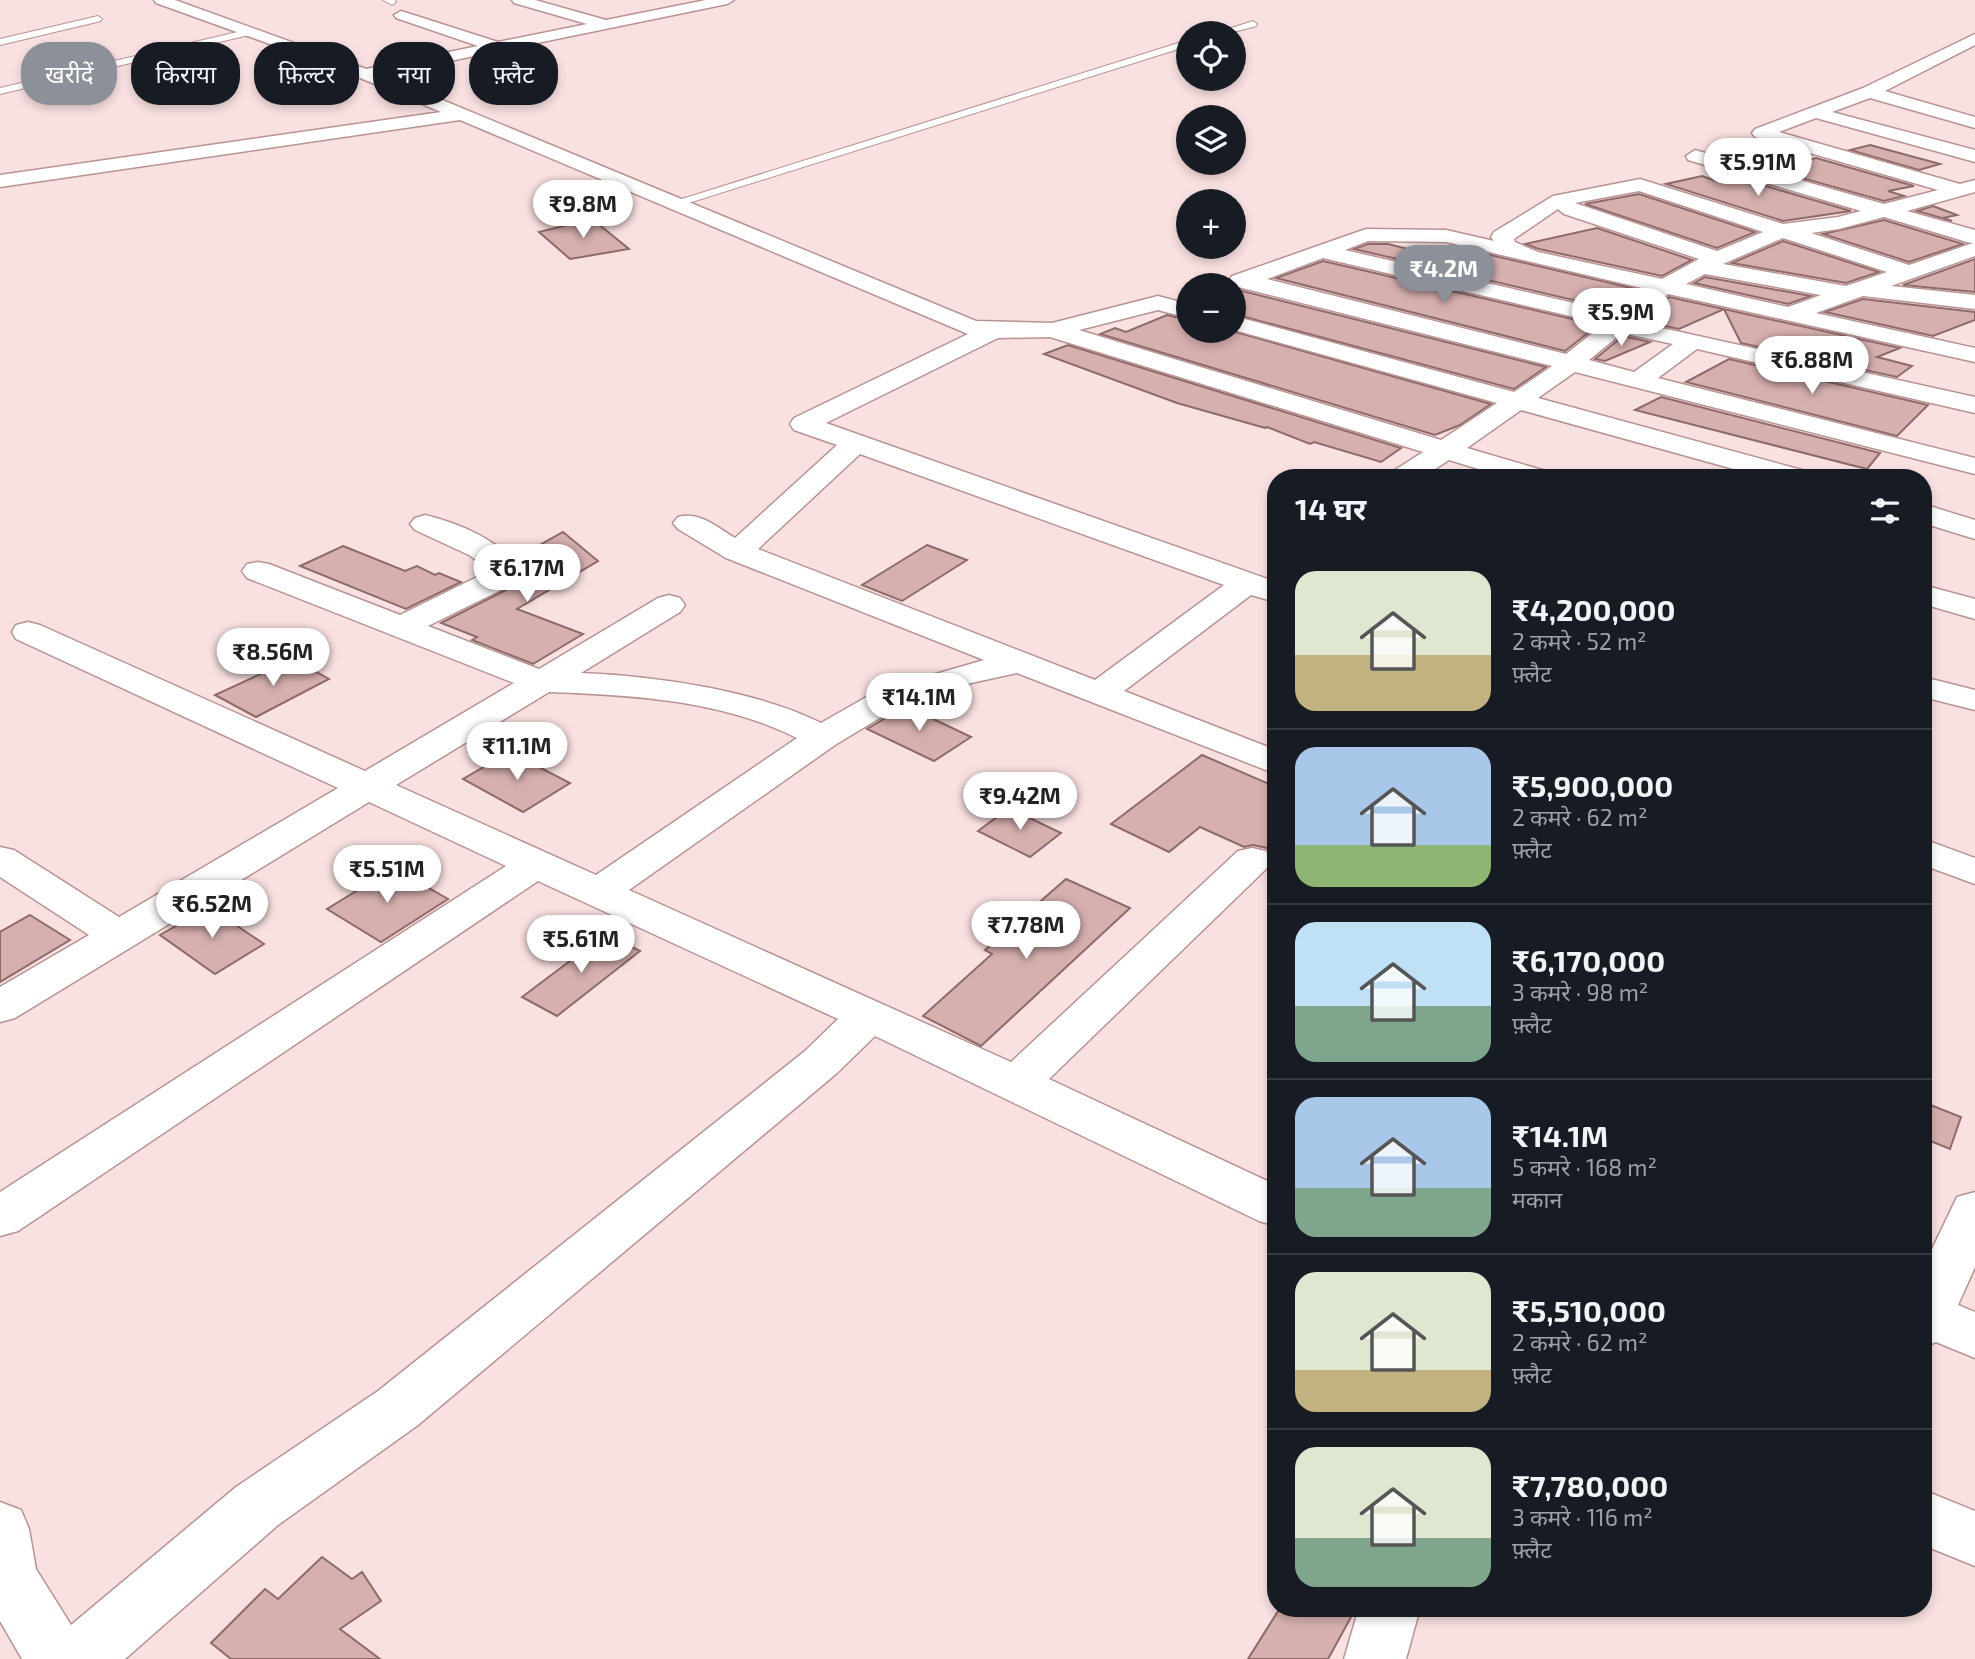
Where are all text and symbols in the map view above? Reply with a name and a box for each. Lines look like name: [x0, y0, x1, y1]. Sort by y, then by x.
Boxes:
map controls: [1176, 21, 1246, 343]
button: locate: [1176, 21, 1246, 91]
chip: खरीदें: [21, 42, 117, 105]
chip: किराया: [131, 42, 240, 105]
chip: फ़िल्टर: [254, 42, 359, 105]
chip: नया: [373, 42, 455, 105]
chip: फ़्लैट: [469, 42, 558, 105]
button: layers: [1176, 105, 1246, 175]
pin: ₹5.91M: [1701, 138, 1815, 198]
text: ₹5.91M: [1720, 147, 1796, 175]
pin: ₹9.8M: [534, 180, 632, 240]
text: ₹9.8M: [549, 189, 617, 217]
button: +: [1176, 189, 1246, 259]
pin: ₹4.2M: [1395, 246, 1493, 305]
text: ₹4.2M: [1410, 254, 1478, 282]
button: −: [1176, 273, 1246, 343]
pin: ₹5.9M: [1572, 288, 1670, 348]
text: ₹5.9M: [1588, 297, 1654, 325]
pin: ₹6.88M: [1755, 336, 1869, 396]
text: ₹6.88M: [1771, 345, 1853, 373]
text: 14 घर: [1295, 490, 1366, 526]
icon: filters: [1866, 492, 1904, 530]
pin: ₹6.17M: [470, 544, 584, 604]
text: ₹6.17M: [490, 553, 564, 581]
text: ₹4,200,000: [1512, 591, 1675, 627]
icon: home: [1351, 599, 1435, 683]
text: 2 कमरे · 52 m²: [1512, 627, 1647, 655]
pin: ₹8.56M: [216, 628, 330, 688]
text: ₹8.56M: [233, 637, 313, 665]
text: फ़्लैट: [1512, 659, 1552, 687]
pin: ₹14.1M: [862, 674, 976, 733]
text: ₹14.1M: [882, 682, 956, 710]
pin: ₹11.1M: [460, 722, 574, 782]
text: ₹11.1M: [482, 731, 552, 759]
text: ₹5,900,000: [1512, 767, 1673, 803]
pin: ₹9.42M: [963, 772, 1077, 832]
icon: home: [1351, 775, 1435, 859]
text: ₹9.42M: [979, 781, 1061, 809]
text: 2 कमरे · 62 m²: [1512, 803, 1647, 831]
text: फ़्लैट: [1512, 835, 1552, 863]
pin: ₹5.51M: [330, 846, 444, 905]
text: ₹5.51M: [349, 854, 425, 882]
pin: ₹6.52M: [155, 880, 269, 940]
text: ₹6.52M: [172, 889, 252, 917]
pin: ₹7.78M: [969, 902, 1083, 961]
text: ₹7.78M: [987, 910, 1065, 938]
pin: ₹5.61M: [524, 916, 638, 975]
text: ₹5.61M: [543, 924, 619, 952]
text: ₹6,170,000: [1512, 942, 1665, 978]
icon: home: [1351, 950, 1435, 1034]
text: 3 कमरे · 98 m²: [1512, 978, 1648, 1006]
text: फ़्लैट: [1512, 1010, 1552, 1038]
text: ₹14.1M: [1512, 1117, 1608, 1153]
icon: home: [1351, 1125, 1435, 1209]
text: 5 कमरे · 168 m²: [1512, 1153, 1657, 1181]
text: मकान: [1512, 1185, 1562, 1213]
text: ₹5,510,000: [1512, 1292, 1666, 1328]
icon: home: [1351, 1300, 1435, 1384]
text: 2 कमरे · 62 m²: [1512, 1328, 1647, 1356]
text: फ़्लैट: [1512, 1360, 1552, 1388]
text: ₹7,780,000: [1512, 1467, 1668, 1503]
icon: home: [1351, 1475, 1435, 1559]
text: 3 कमरे · 116 m²: [1512, 1503, 1653, 1531]
text: फ़्लैट: [1512, 1535, 1552, 1563]

